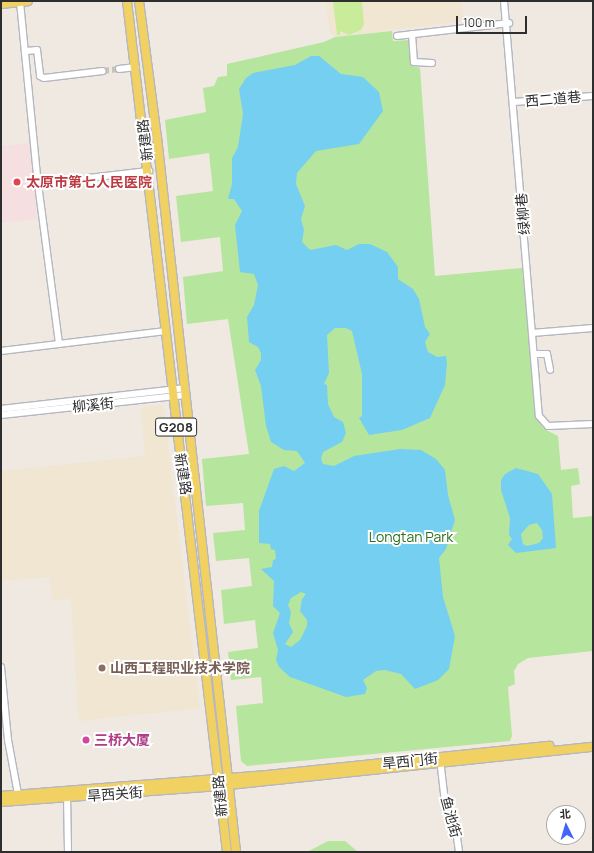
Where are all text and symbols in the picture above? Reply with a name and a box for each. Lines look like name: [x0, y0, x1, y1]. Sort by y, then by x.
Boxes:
scale bar: [458, 8, 529, 34]
text: 100 m: [463, 14, 495, 31]
street label: 西二道巷: [524, 88, 582, 110]
street label: 新建路: [134, 118, 156, 162]
place label: 太原市第七人民医院: [26, 174, 152, 190]
marker: 太原市第七人民医院: [11, 176, 23, 188]
street label: 绿柳巷: [513, 192, 533, 236]
street label: 柳溪街: [71, 394, 115, 416]
road number: G208: [155, 416, 197, 438]
street label: 新建路: [171, 452, 195, 496]
park label: Longtan Park: [369, 529, 453, 545]
place label: 山西工程职业技术学院: [110, 660, 250, 676]
marker: 山西工程职业技术学院: [97, 663, 107, 673]
place label: 三桥大厦: [94, 732, 150, 748]
marker: 三桥大厦: [81, 735, 91, 745]
street label: 旱西门街: [381, 750, 439, 772]
street label: 新建路: [209, 774, 231, 818]
street label: 旱西关街: [86, 784, 144, 804]
street label: 鱼池街: [437, 795, 465, 839]
north arrow: [546, 805, 586, 845]
text: 北: [559, 806, 571, 821]

